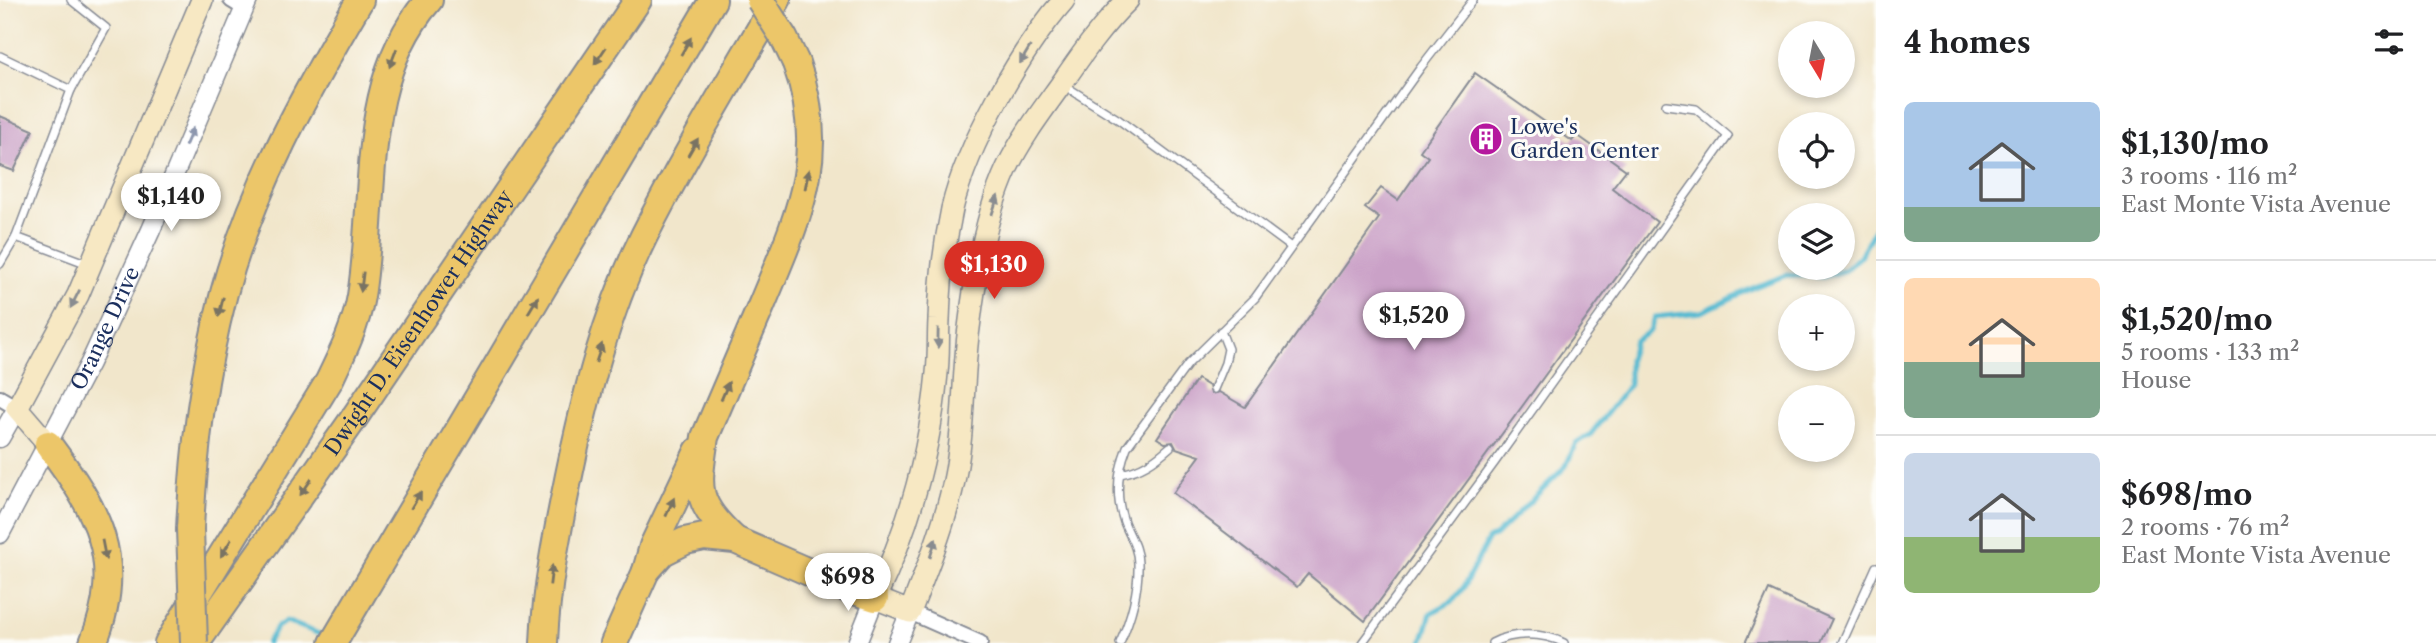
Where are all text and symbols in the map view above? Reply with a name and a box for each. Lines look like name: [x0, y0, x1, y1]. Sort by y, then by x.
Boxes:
north arrow: [1778, 21, 1855, 98]
map controls: [1778, 21, 1855, 462]
icon: filters: [2370, 23, 2408, 61]
text: 4 homes: [1904, 24, 2031, 61]
one-way arrow: [680, 37, 693, 56]
one-way arrow: [1018, 46, 1031, 65]
one-way arrow: [388, 47, 399, 68]
one-way arrow: [594, 47, 607, 66]
button: locate: [1778, 112, 1855, 189]
place label: Lowe's Garden Center: [1510, 114, 1659, 163]
building icon: Lowe's Garden Center: [1467, 120, 1505, 158]
text: $1,130/mo: [2121, 125, 2269, 162]
one-way arrow: [184, 127, 195, 148]
icon: home: [1960, 130, 2044, 214]
one-way arrow: [687, 137, 699, 156]
text: 3 rooms · 116 m²: [2121, 162, 2297, 190]
one-way arrow: [801, 168, 812, 190]
pin: $1,140: [114, 174, 228, 233]
text: $1,140: [137, 182, 205, 210]
street label: Dwight D. Eisenhower Highway: [319, 185, 518, 460]
text: East Monte Vista Avenue: [2121, 190, 2391, 218]
one-way arrow: [990, 195, 1000, 216]
button: layers: [1778, 203, 1855, 280]
pin: $1,130: [937, 242, 1051, 301]
text: $1,130: [960, 250, 1028, 278]
street label: Orange Drive: [65, 263, 144, 394]
one-way arrow: [357, 271, 368, 293]
one-way arrow: [70, 289, 81, 309]
pin: $1,520: [1357, 292, 1471, 352]
button: +: [1778, 294, 1855, 371]
one-way arrow: [526, 295, 539, 314]
one-way arrow: [215, 296, 226, 318]
text: $1,520: [1379, 301, 1449, 329]
text: $1,520/mo: [2121, 301, 2273, 338]
icon: home: [1960, 306, 2044, 390]
one-way arrow: [932, 327, 944, 349]
text: 5 rooms · 133 m²: [2121, 338, 2299, 366]
one-way arrow: [594, 343, 605, 364]
text: House: [2121, 366, 2191, 394]
one-way arrow: [720, 380, 731, 401]
button: −: [1778, 385, 1855, 462]
text: $698/mo: [2121, 476, 2252, 513]
one-way arrow: [299, 478, 313, 496]
icon: home: [1960, 481, 2044, 565]
one-way arrow: [410, 491, 422, 510]
one-way arrow: [664, 497, 676, 517]
text: 2 rooms · 76 m²: [2121, 513, 2289, 541]
one-way arrow: [220, 538, 232, 557]
one-way arrow: [929, 538, 939, 559]
one-way arrow: [99, 539, 110, 561]
text: East Monte Vista Avenue: [2121, 541, 2391, 569]
pin: $698: [807, 554, 889, 613]
text: $698: [821, 562, 875, 590]
one-way arrow: [545, 564, 556, 586]

